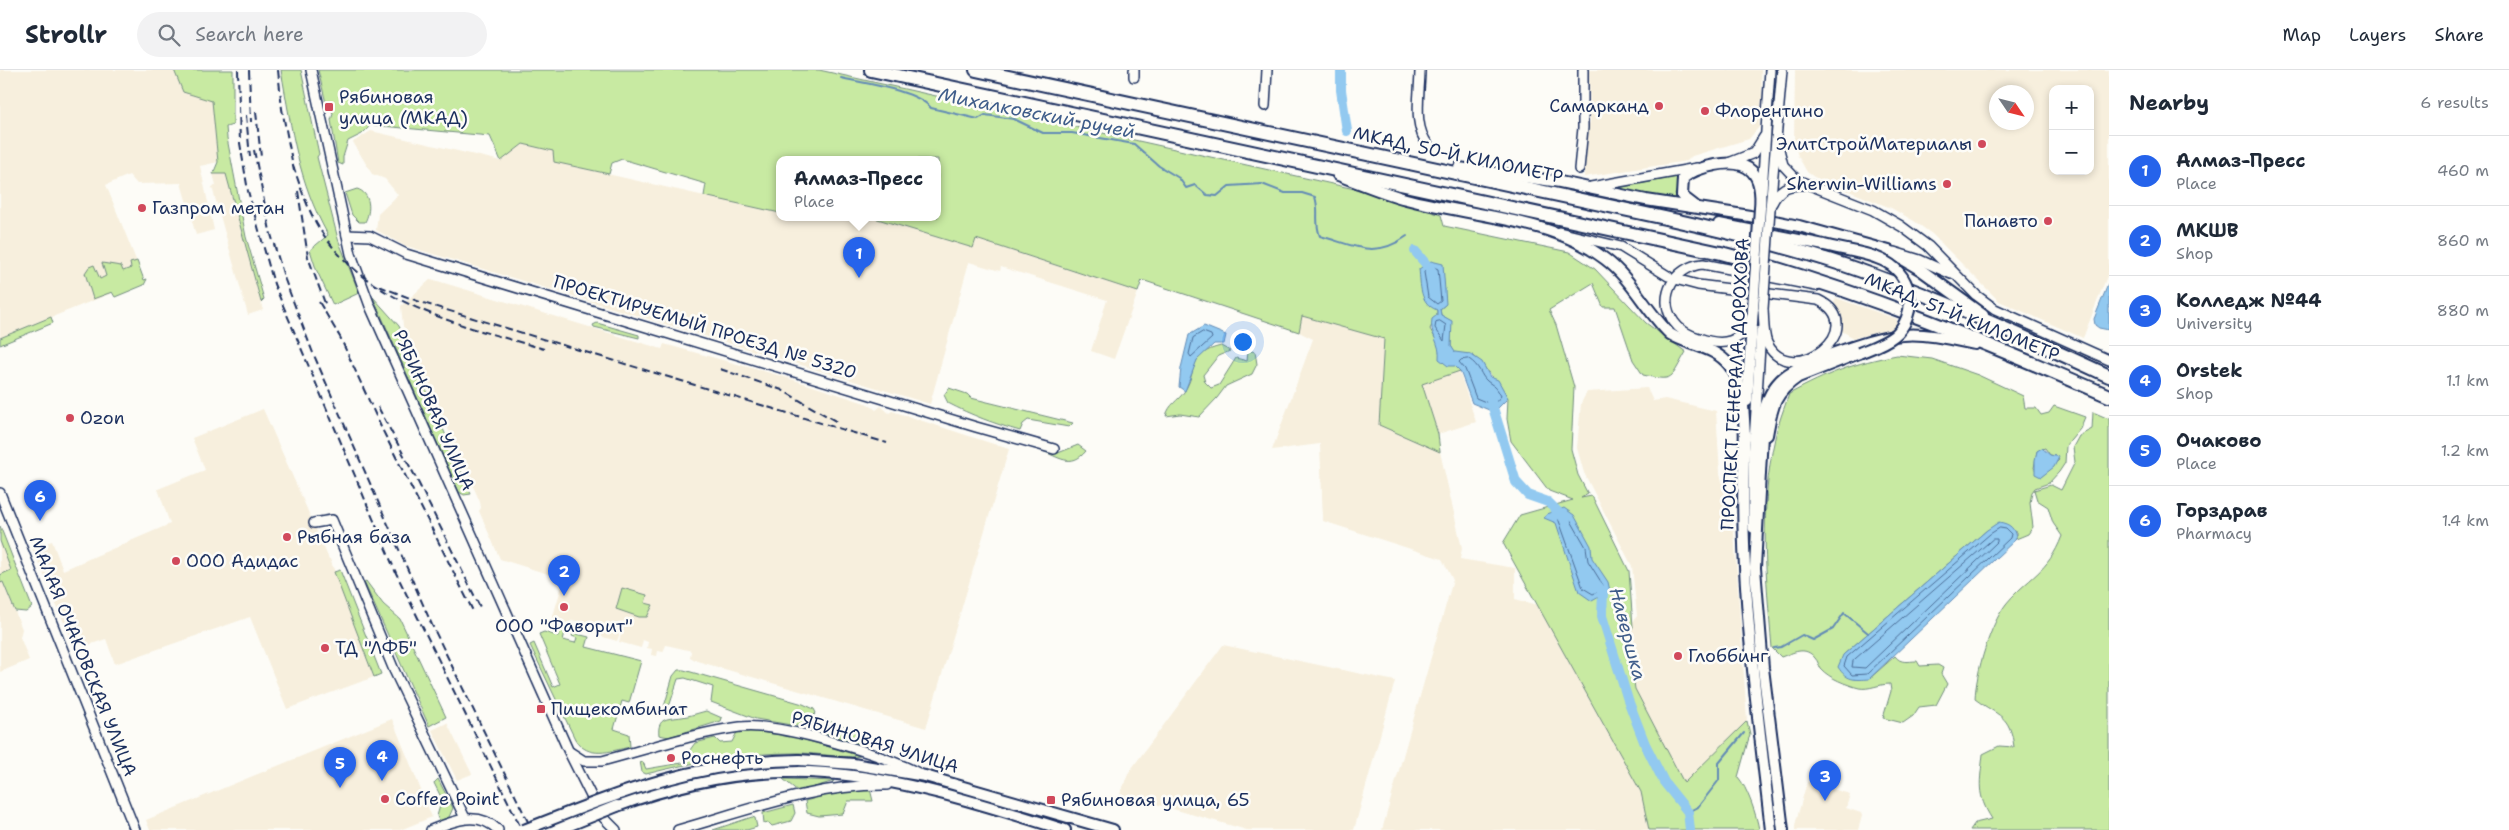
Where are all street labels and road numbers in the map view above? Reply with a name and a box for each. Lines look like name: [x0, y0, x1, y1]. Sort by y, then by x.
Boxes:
street label: МКАД, 50-Й КИЛОМЕТР: [1351, 121, 1565, 189]
street label: ПРОСПЕКТ ГЕНЕРАЛА ДОРОХОВА: [1715, 237, 1755, 531]
street label: МКАД, 51-Й КИЛОМЕТР: [1861, 267, 2063, 367]
street label: ПРОЕКТИРУЕМЫЙ ПРОЕЗД № 5320: [550, 269, 860, 385]
street label: РЯБИНОВАЯ УЛИЦА: [388, 326, 480, 494]
street label: МАЛАЯ ОЧАКОВСКАЯ УЛИЦА: [24, 532, 142, 780]
street label: РЯБИНОВАЯ УЛИЦА: [788, 705, 962, 779]

